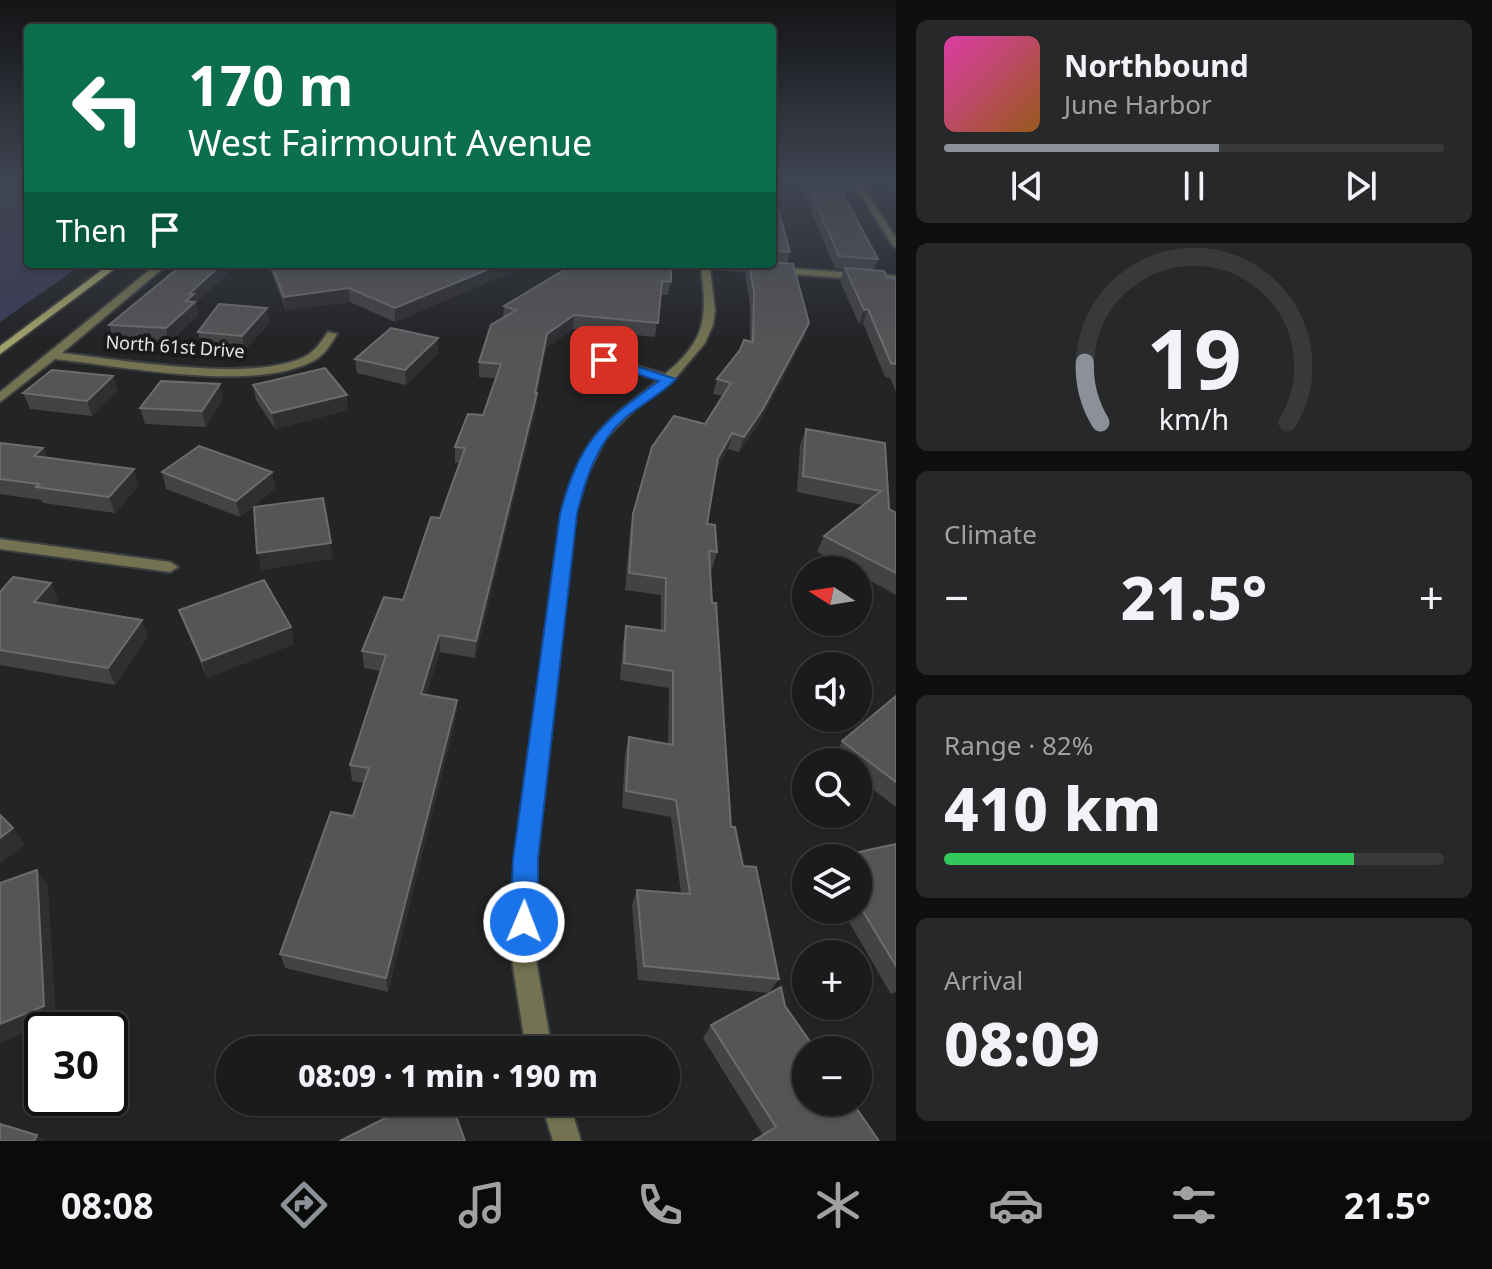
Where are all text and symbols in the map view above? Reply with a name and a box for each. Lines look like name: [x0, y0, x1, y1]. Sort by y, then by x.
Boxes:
text: Northbound: [1064, 45, 1249, 86]
text: 170 m: [188, 46, 353, 122]
icon: left: [56, 56, 160, 160]
text: June Harbor: [1064, 86, 1212, 122]
text: West Fairmount Avenue: [188, 118, 592, 167]
icon: previous: [1005, 164, 1049, 208]
icon: pause: [1172, 164, 1216, 208]
icon: next: [1339, 164, 1383, 208]
icon: arrive: [143, 208, 187, 252]
text: Then: [56, 210, 127, 251]
text: 19: [1146, 300, 1242, 413]
pin: [570, 326, 638, 394]
street label: North 61st Drive: [105, 329, 245, 363]
icon: arrive: [582, 338, 626, 382]
text: km/h: [1159, 399, 1229, 438]
text: Climate: [944, 516, 1037, 552]
north arrow: [792, 556, 872, 636]
map controls: [792, 556, 872, 1116]
text: 21.5°: [1121, 556, 1267, 638]
text: −: [944, 567, 969, 627]
text: +: [1419, 567, 1444, 627]
button: sound: [792, 652, 872, 732]
text: Range · 82%: [944, 727, 1093, 763]
button: search: [792, 748, 872, 828]
text: 410 km: [944, 767, 1161, 849]
button: layers: [792, 844, 872, 924]
position arrow: [482, 880, 566, 964]
button: +: [792, 940, 872, 1020]
text: Arrival: [944, 962, 1023, 998]
text: 08:09: [944, 1002, 1100, 1084]
speed limit sign: 30: [24, 1012, 128, 1116]
button: −: [792, 1036, 872, 1116]
text: 08:09 · 1 min · 190 m: [298, 1055, 598, 1096]
icon: directions: [276, 1177, 332, 1233]
icon: music: [454, 1177, 510, 1233]
icon: phone: [632, 1177, 688, 1233]
icon: climate: [810, 1177, 866, 1233]
icon: car: [988, 1177, 1044, 1233]
icon: filters: [1166, 1177, 1222, 1233]
text: 08:08: [61, 1181, 154, 1230]
text: 21.5°: [1344, 1181, 1431, 1230]

